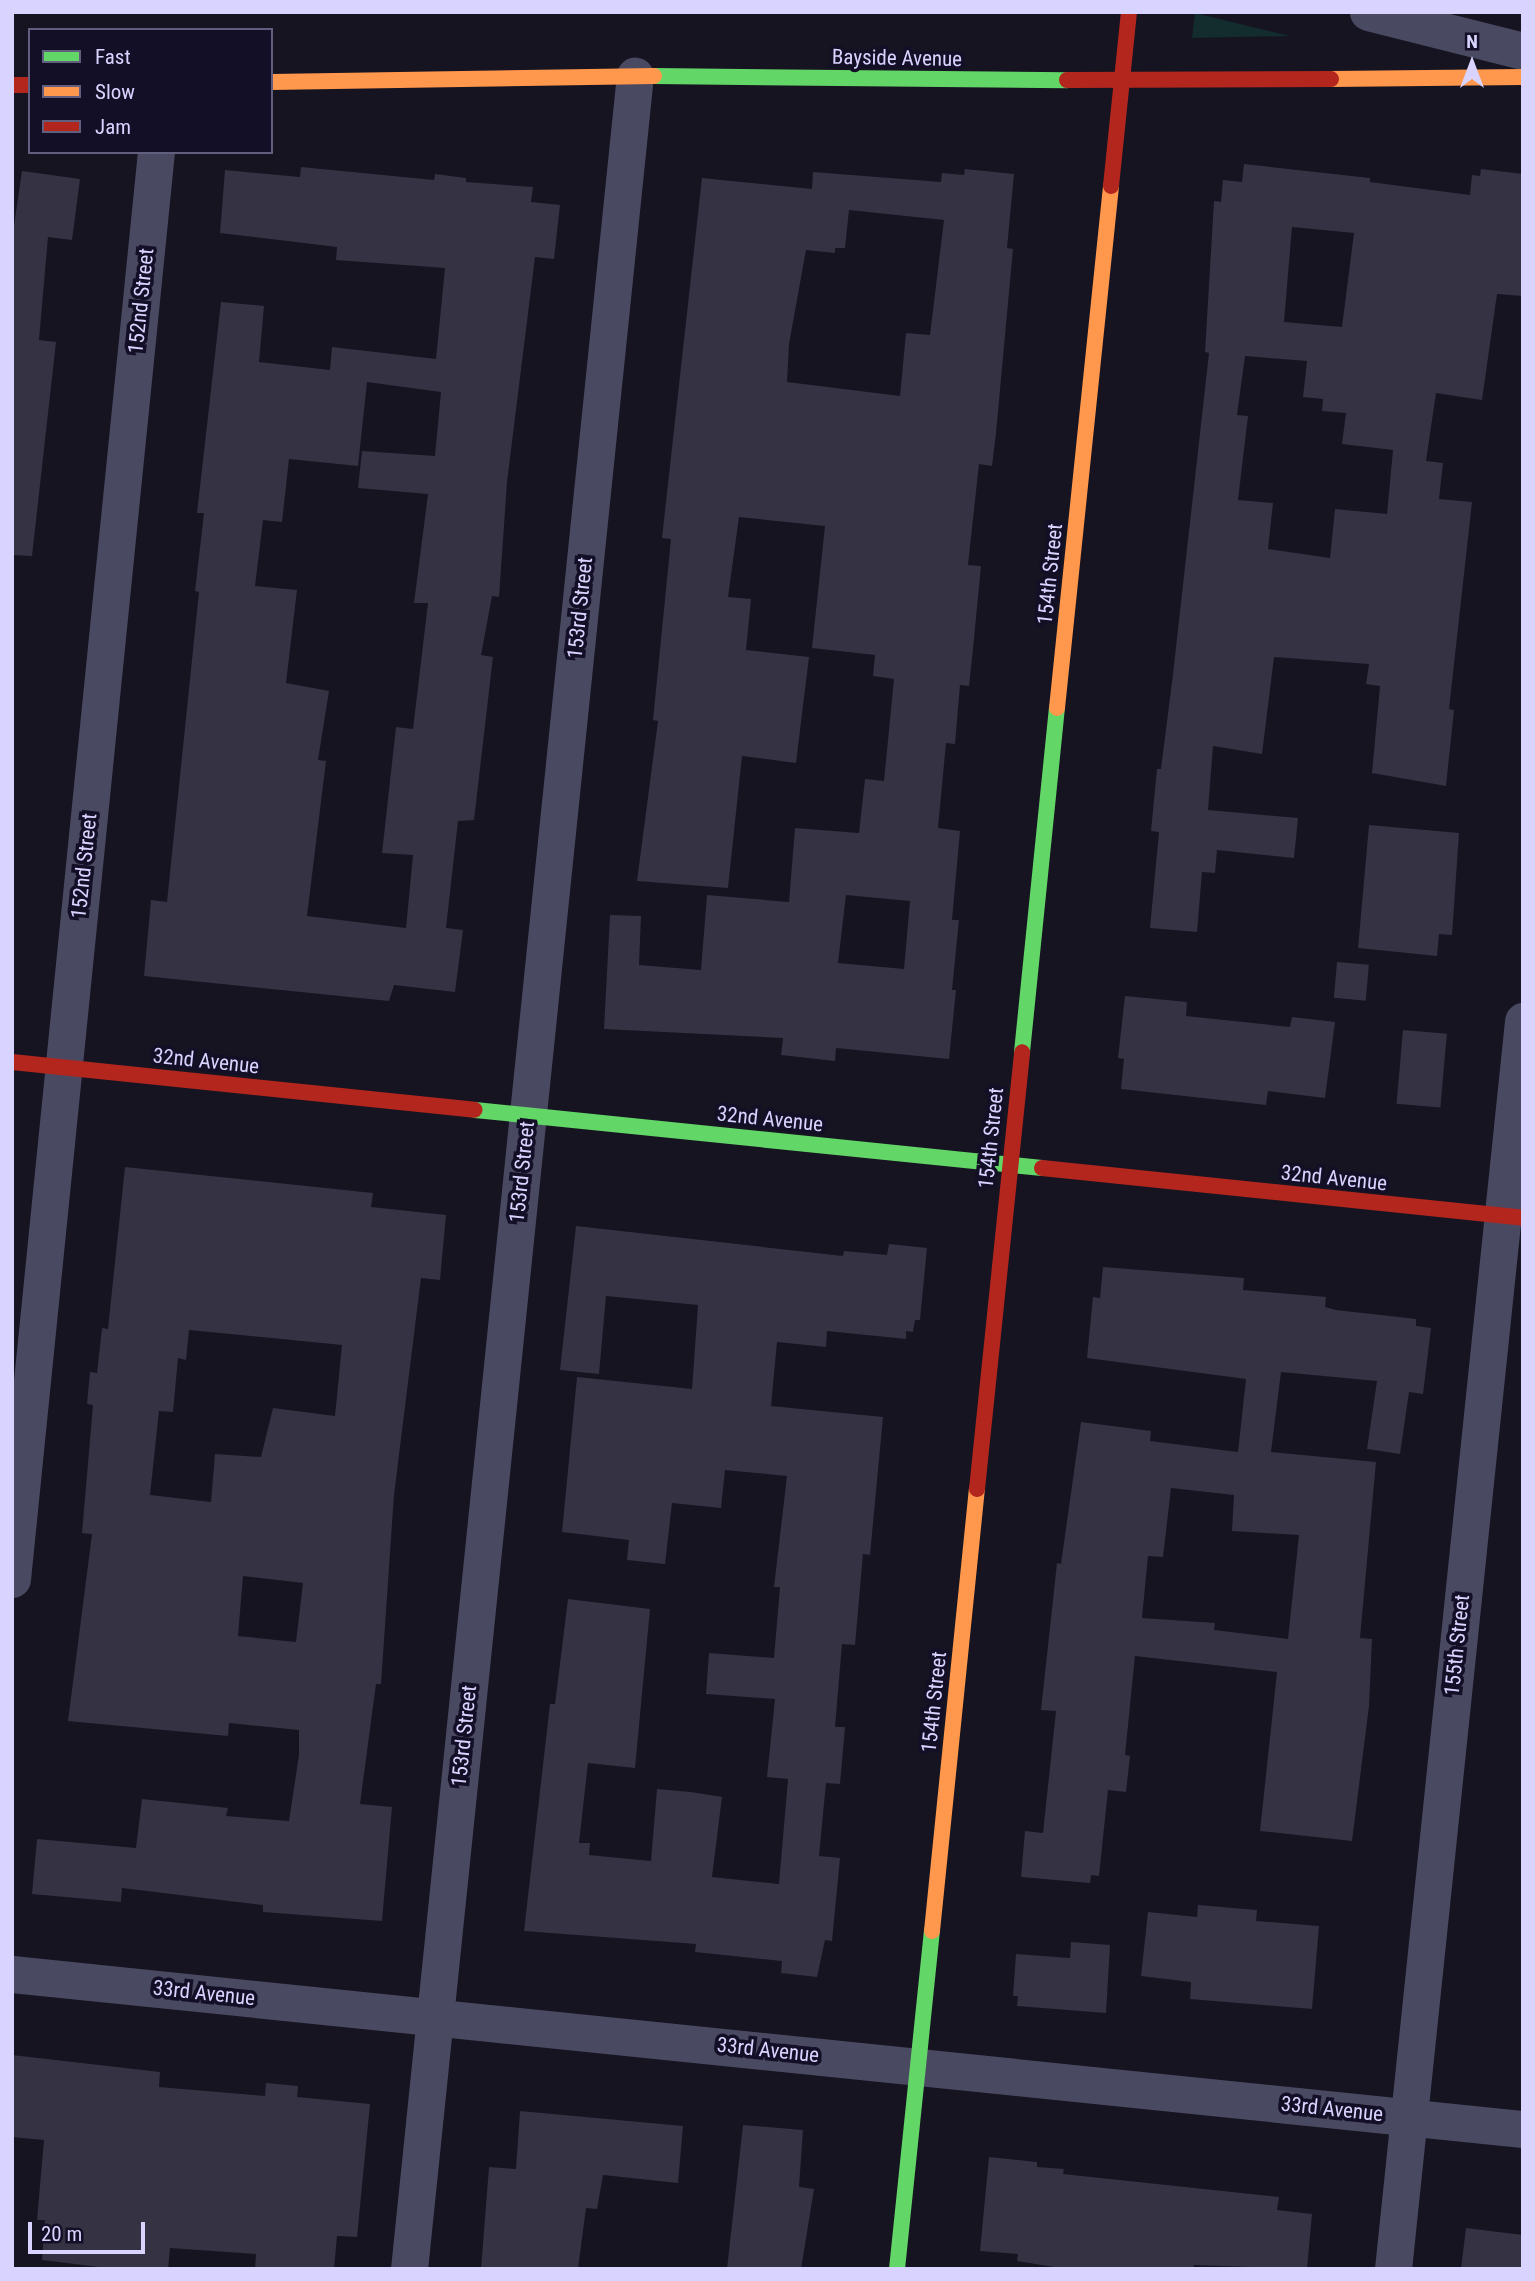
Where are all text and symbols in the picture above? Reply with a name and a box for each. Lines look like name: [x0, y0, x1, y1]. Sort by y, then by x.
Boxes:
legend: [28, 28, 273, 154]
north arrow: [1437, 28, 1507, 98]
text: N: [1466, 30, 1478, 53]
street label: Bayside Avenue: [832, 44, 962, 72]
text: Fast: [95, 45, 131, 69]
text: Slow: [95, 80, 135, 104]
text: Jam: [95, 115, 131, 139]
street label: 152nd Street: [123, 247, 159, 355]
street label: 154th Street: [1032, 522, 1068, 626]
street label: 153rd Street: [562, 556, 598, 660]
street label: 152nd Street: [66, 812, 102, 920]
street label: 32nd Avenue: [152, 1043, 260, 1079]
street label: 154th Street: [973, 1086, 1009, 1190]
street label: 32nd Avenue: [716, 1101, 824, 1137]
street label: 153rd Street: [504, 1120, 540, 1224]
street label: 32nd Avenue: [1280, 1160, 1388, 1196]
street label: 155th Street: [1439, 1593, 1475, 1697]
street label: 154th Street: [916, 1650, 952, 1754]
street label: 153rd Street: [446, 1684, 482, 1788]
street label: 33rd Avenue: [152, 1975, 256, 2011]
street label: 33rd Avenue: [716, 2032, 820, 2068]
street label: 33rd Avenue: [1280, 2091, 1384, 2127]
scale bar: [32, 2208, 149, 2252]
text: 20 m: [41, 2222, 82, 2246]

